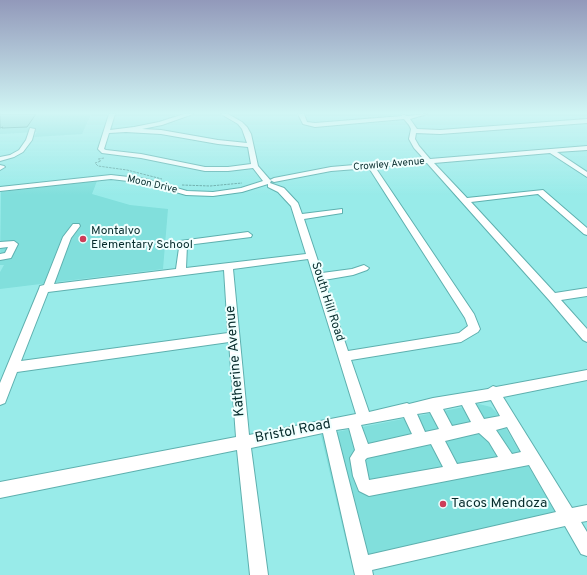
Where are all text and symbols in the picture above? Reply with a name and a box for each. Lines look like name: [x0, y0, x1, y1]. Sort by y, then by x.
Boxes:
street label: Crowley Avenue: [353, 156, 425, 174]
street label: Moon Drive: [126, 173, 178, 197]
place label: Montalvo Elementary School: [91, 225, 193, 253]
marker: Montalvo Elementary School: [78, 234, 88, 244]
street label: South Hill Road: [307, 260, 347, 344]
street label: Katherine Avenue: [223, 305, 249, 417]
street label: Bristol Road: [254, 416, 332, 448]
place label: Tacos Mendoza: [451, 496, 547, 512]
marker: Tacos Mendoza: [438, 499, 448, 509]

